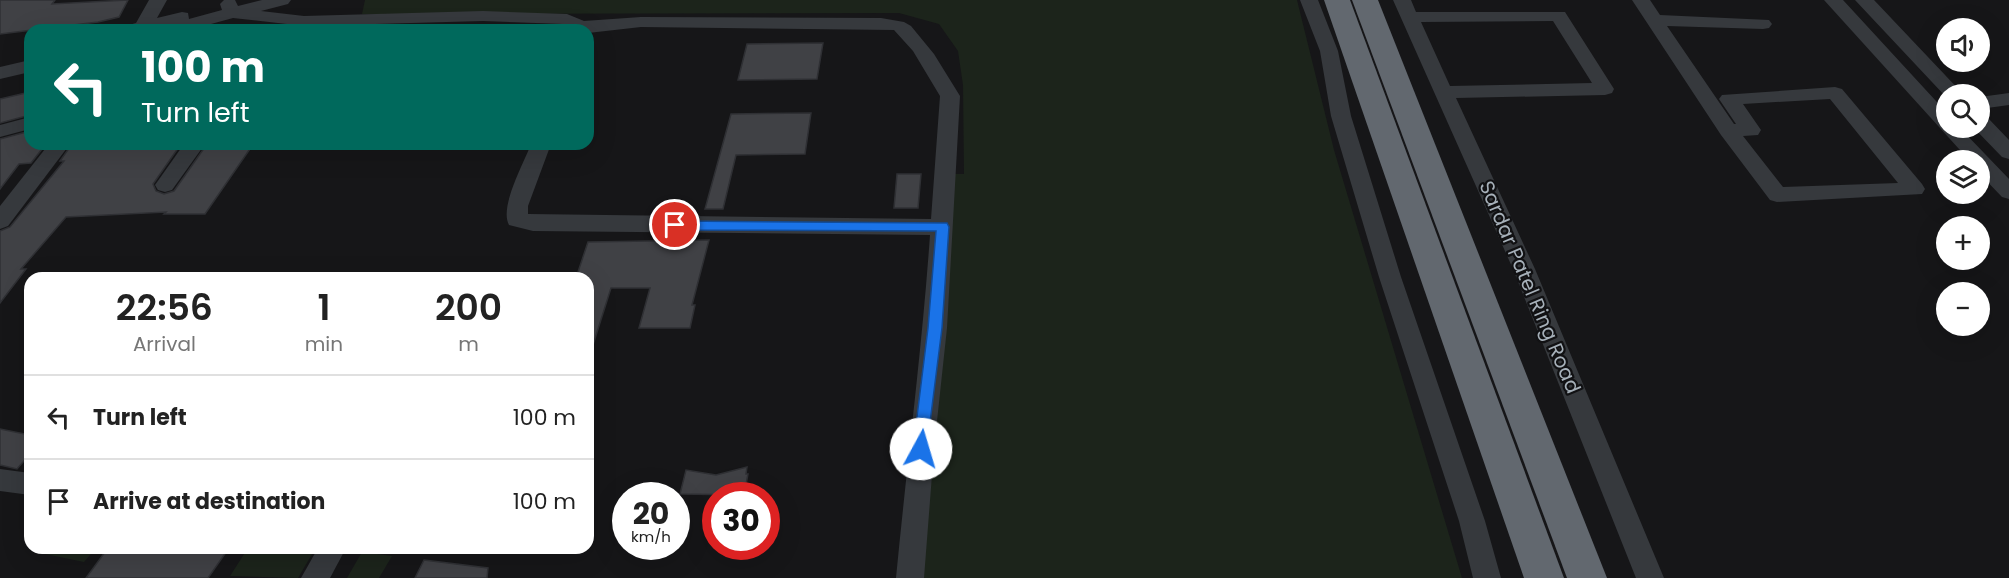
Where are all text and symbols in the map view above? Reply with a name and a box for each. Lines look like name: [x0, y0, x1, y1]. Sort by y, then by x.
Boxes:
map controls: [1936, 18, 1990, 336]
button: sound: [1936, 18, 1990, 72]
text: 100 m: [141, 38, 265, 97]
icon: left: [42, 48, 120, 126]
button: search: [1936, 84, 1990, 138]
text: Turn left: [141, 94, 250, 131]
button: layers: [1936, 150, 1990, 204]
street label: Sardar Patel Ring Road: [1473, 176, 1587, 398]
pin: [649, 199, 700, 250]
icon: arrive: [658, 208, 691, 241]
button: +: [1936, 216, 1990, 270]
text: 22:56: [116, 282, 213, 333]
text: 1: [317, 282, 330, 333]
text: 200: [435, 282, 502, 333]
button: −: [1936, 282, 1990, 336]
text: Arrival: [133, 330, 196, 358]
text: min: [305, 330, 343, 358]
text: m: [458, 330, 479, 358]
icon: left: [42, 401, 75, 434]
text: Turn left: [93, 402, 187, 433]
text: 100 m: [513, 402, 576, 433]
position arrow: [889, 417, 953, 481]
speed limit sign: 30: [702, 482, 780, 560]
icon: arrive: [42, 485, 75, 518]
text: Arrive at destination: [93, 486, 325, 517]
text: 100 m: [513, 486, 576, 517]
text: 20: [633, 492, 669, 535]
text: km/h: [631, 526, 671, 547]

